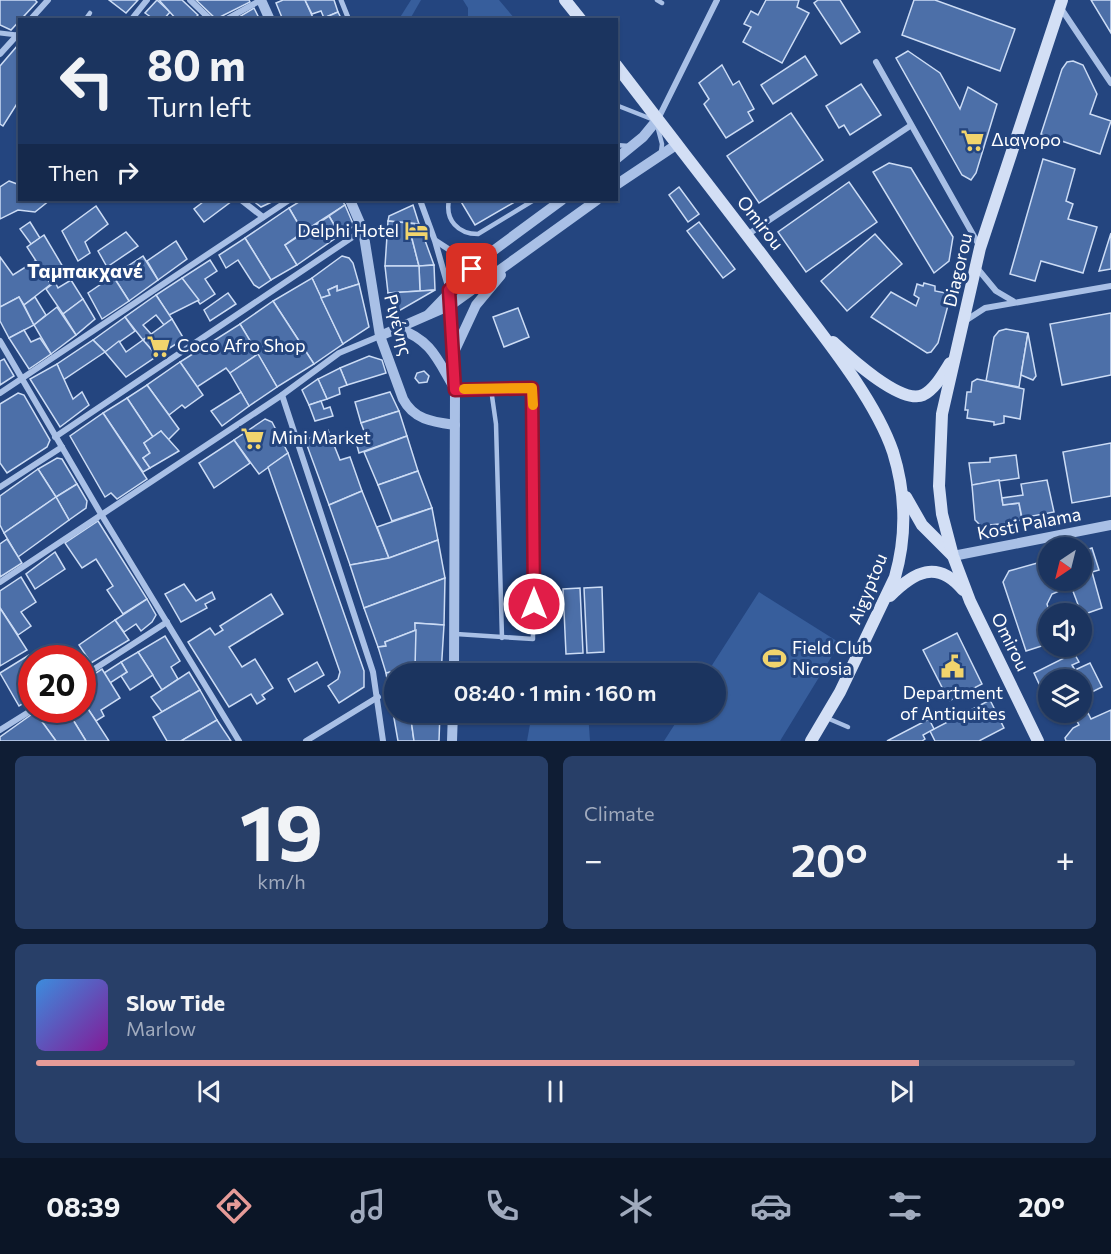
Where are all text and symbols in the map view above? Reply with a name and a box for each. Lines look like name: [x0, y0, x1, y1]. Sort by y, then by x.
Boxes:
text: 80 m: [147, 38, 246, 90]
icon: left: [48, 42, 126, 120]
text: Turn left: [147, 90, 251, 123]
supermarket icon: Διαγορο: [960, 127, 986, 153]
place label: Διαγορο: [991, 128, 1061, 150]
icon: right: [111, 156, 144, 189]
text: Then: [48, 159, 99, 186]
street label: Omirou: [733, 191, 789, 254]
hotel icon: Delphi Hotel: [404, 218, 430, 244]
place label: Delphi Hotel: [297, 219, 399, 241]
street label: Diagorou: [938, 231, 976, 309]
pin: [446, 243, 497, 294]
icon: arrive: [455, 252, 488, 285]
district label: Ταμπακχανέ: [27, 258, 143, 282]
street label: Ριγένης: [380, 292, 418, 358]
supermarket icon: Coco Afro Shop: [146, 333, 172, 359]
place label: Coco Afro Shop: [177, 334, 306, 356]
supermarket icon: Mini Market: [240, 425, 266, 451]
place label: Mini Market: [271, 426, 371, 448]
street label: Kosti Palama: [975, 502, 1083, 544]
north arrow: [1038, 537, 1092, 591]
map controls: [1038, 537, 1092, 723]
street label: Aigyptou: [843, 550, 891, 627]
position arrow: [502, 572, 566, 636]
button: sound: [1038, 603, 1092, 657]
street label: Omirou: [987, 609, 1035, 675]
place label: Field Club Nicosia: [792, 636, 872, 679]
speed limit sign: 20: [18, 645, 96, 723]
sports icon: Field Club Nicosia: [761, 645, 787, 671]
public building icon: Department of Antiquites: [940, 654, 966, 680]
button: layers: [1038, 669, 1092, 723]
text: 08:40 · 1 min · 160 m: [454, 679, 656, 706]
place label: Department of Antiquites: [900, 681, 1006, 724]
text: 19: [240, 782, 323, 877]
text: Climate: [584, 801, 654, 825]
text: 20°: [791, 831, 868, 886]
text: −: [584, 838, 603, 879]
text: +: [1056, 838, 1075, 879]
text: km/h: [257, 869, 306, 893]
text: Slow Tide: [126, 989, 225, 1016]
text: Marlow: [126, 1016, 196, 1040]
icon: previous: [193, 1075, 226, 1108]
icon: pause: [539, 1075, 572, 1108]
icon: next: [885, 1075, 918, 1108]
icon: directions: [213, 1185, 255, 1227]
icon: music: [347, 1185, 389, 1227]
icon: phone: [481, 1185, 523, 1227]
icon: climate: [615, 1185, 657, 1227]
icon: car: [750, 1185, 792, 1227]
icon: filters: [884, 1185, 926, 1227]
text: 08:39: [46, 1190, 120, 1223]
text: 20°: [1018, 1190, 1065, 1223]

